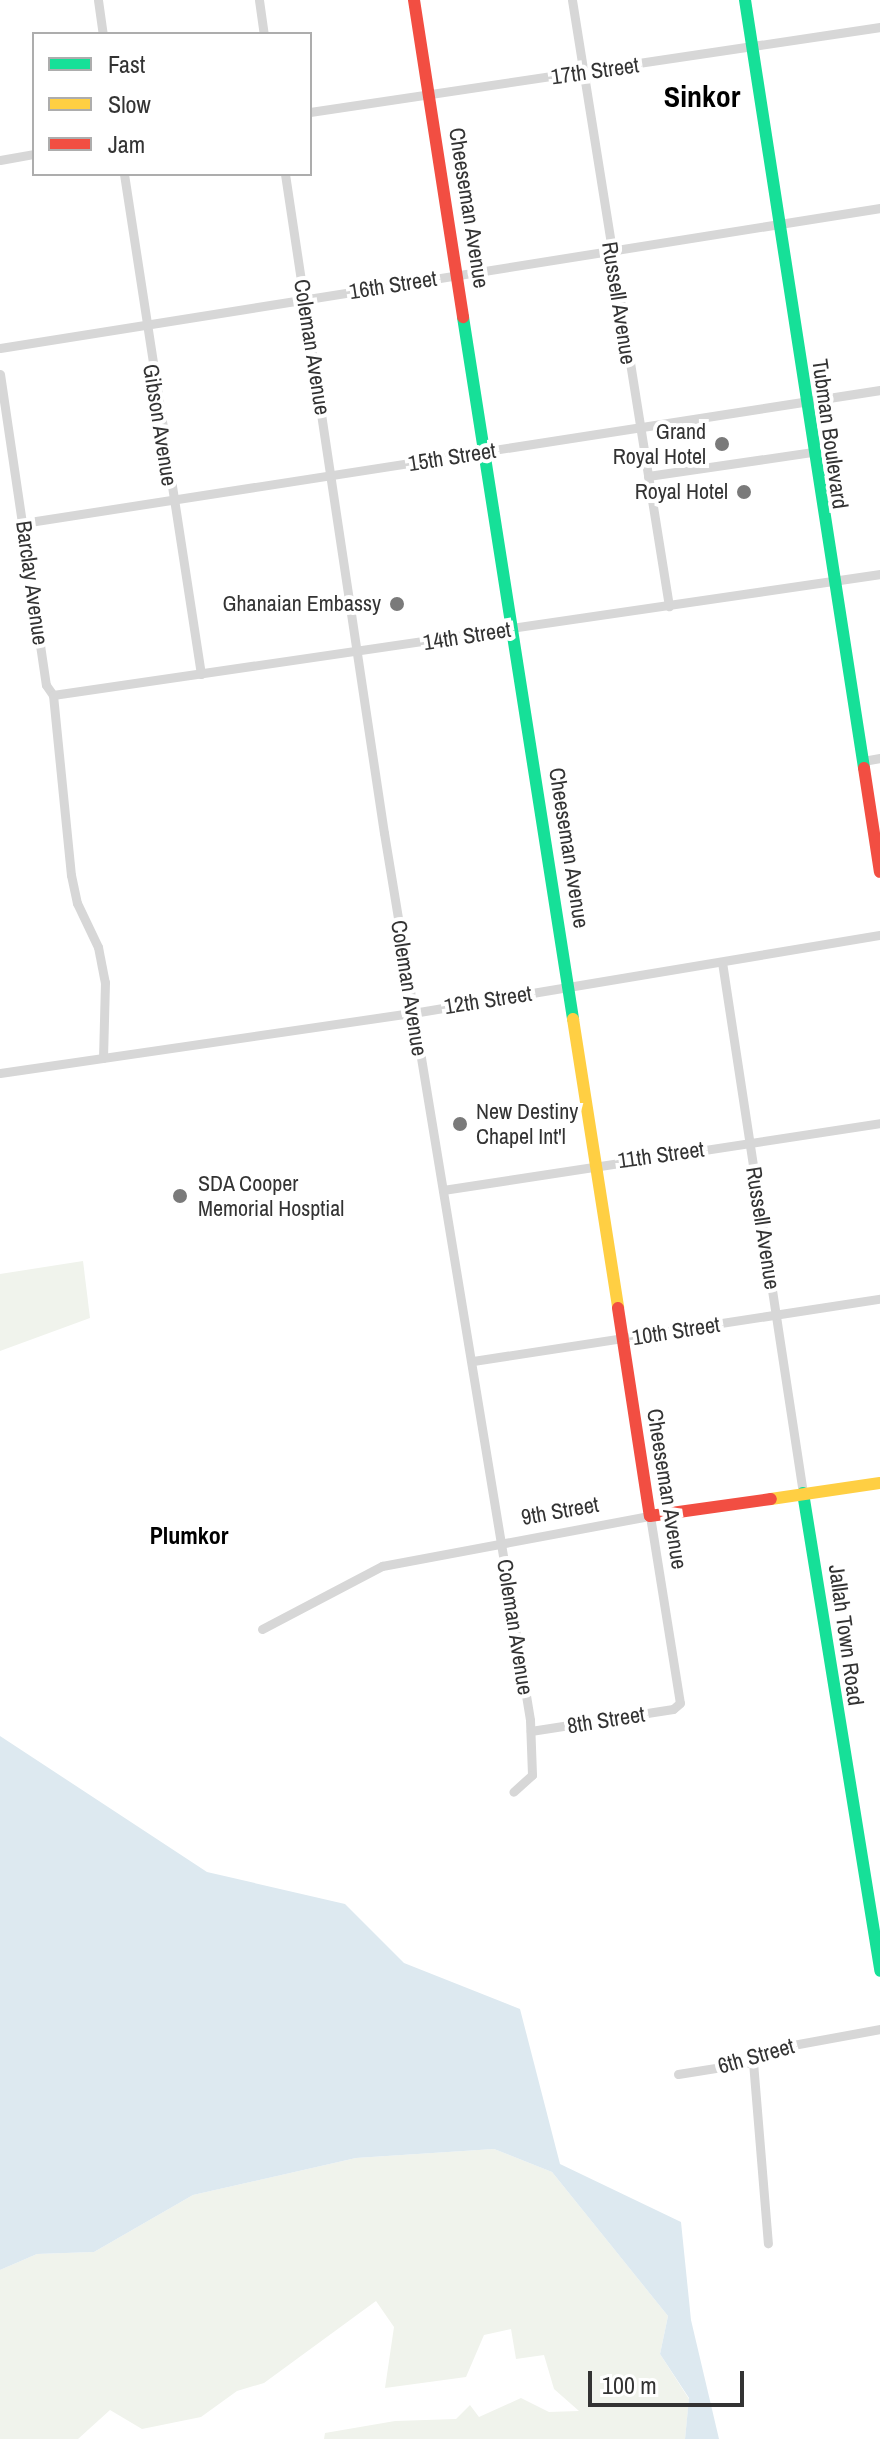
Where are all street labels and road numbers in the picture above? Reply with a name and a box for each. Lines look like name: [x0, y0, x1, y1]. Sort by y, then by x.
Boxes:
street label: 17th Street: [549, 52, 641, 90]
street label: Cheeseman Avenue: [443, 125, 495, 291]
street label: Russell Avenue: [596, 239, 642, 367]
street label: 16th Street: [347, 265, 439, 305]
street label: Coleman Avenue: [288, 277, 336, 417]
street label: Tubman Boulevard: [806, 357, 854, 511]
street label: Gibson Avenue: [137, 362, 183, 488]
street label: 15th Street: [406, 437, 498, 477]
street label: Barclay Avenue: [10, 519, 54, 647]
street label: 14th Street: [421, 616, 513, 656]
street label: Cheeseman Avenue: [543, 765, 595, 931]
street label: Coleman Avenue: [385, 918, 433, 1058]
street label: 12th Street: [442, 980, 534, 1020]
street label: 11th Street: [616, 1136, 706, 1174]
street label: Russell Avenue: [740, 1164, 786, 1292]
street label: 10th Street: [630, 1311, 722, 1351]
street label: Cheeseman Avenue: [641, 1406, 693, 1572]
street label: 9th Street: [519, 1491, 601, 1531]
street label: Coleman Avenue: [491, 1557, 539, 1697]
street label: Jallah Town Road: [823, 1563, 869, 1707]
street label: 8th Street: [565, 1701, 647, 1739]
street label: 6th Street: [715, 2033, 797, 2079]

